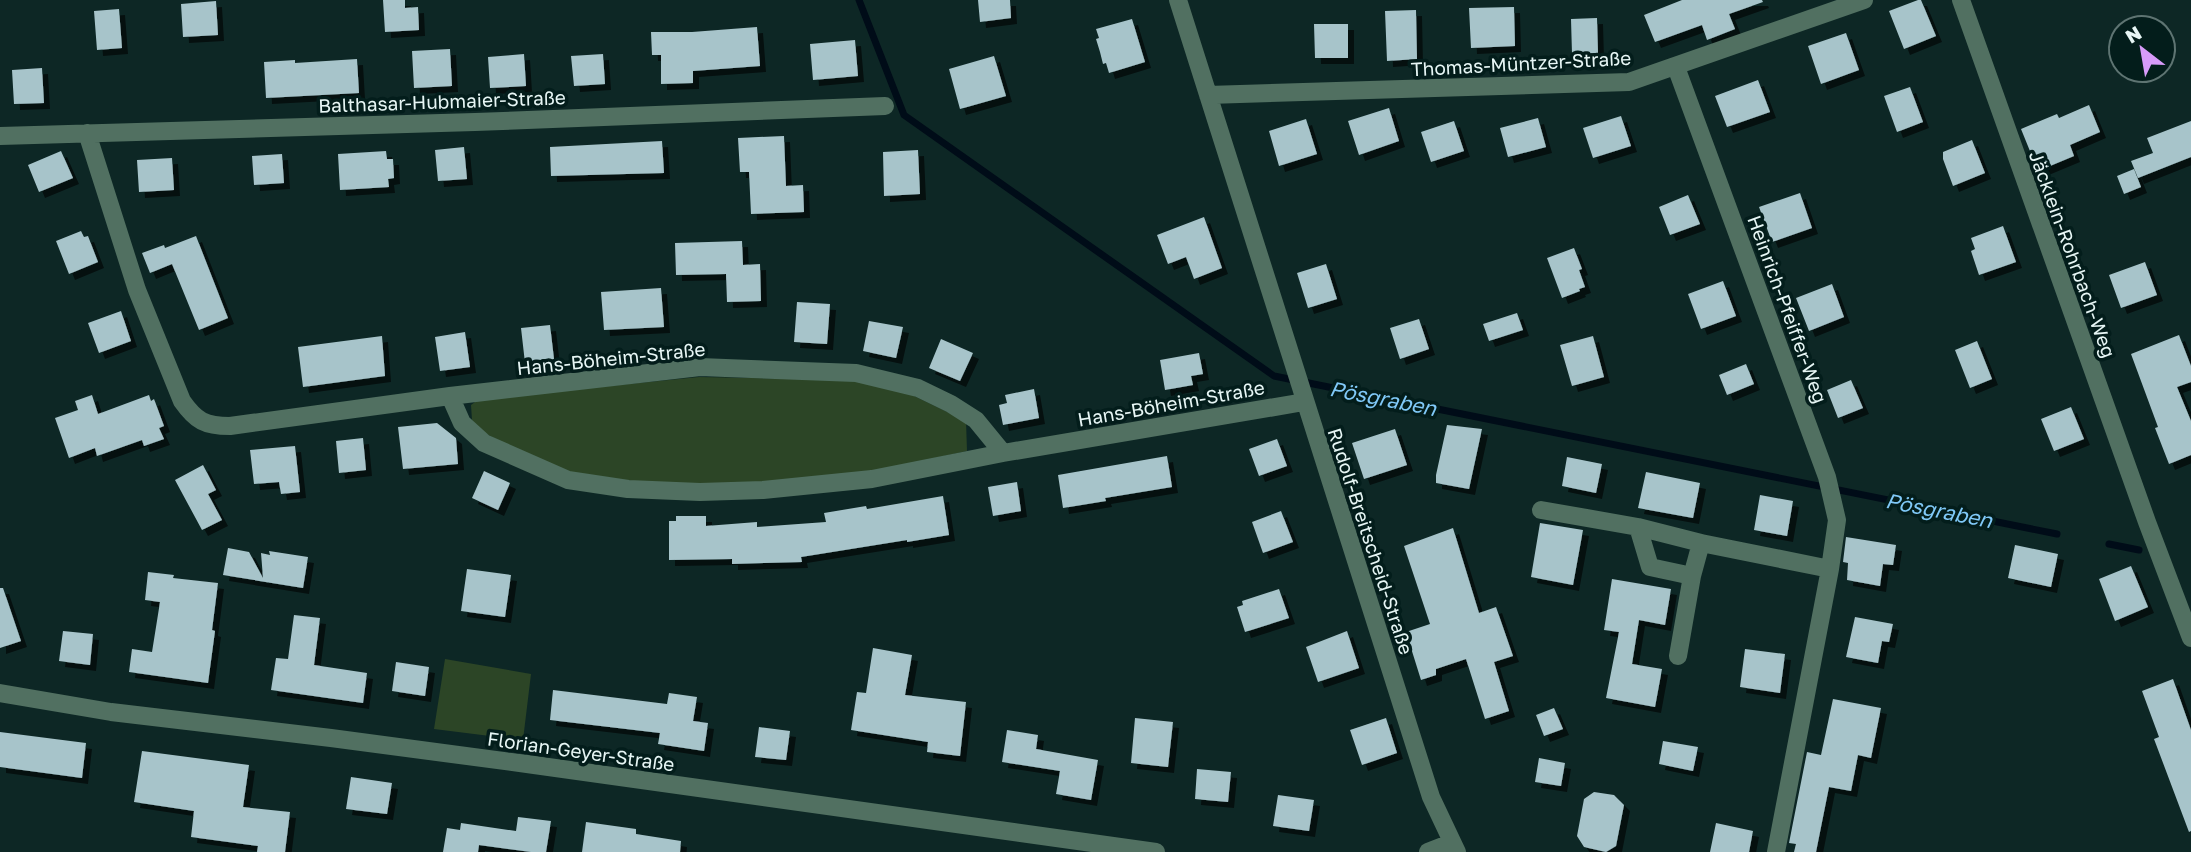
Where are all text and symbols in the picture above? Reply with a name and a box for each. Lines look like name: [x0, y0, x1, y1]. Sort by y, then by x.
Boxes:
north arrow: [2107, 14, 2177, 84]
text: N: [2121, 20, 2145, 48]
street label: Thomas-Müntzer-Straße: [1410, 46, 1632, 80]
street label: Balthasar-Hubmaier-Straße: [318, 85, 566, 117]
street label: Jäcklein-Rohrbach-Weg: [2025, 147, 2121, 361]
street label: Heinrich-Pfeiffer-Weg: [1743, 212, 1833, 406]
street label: Hans-Böheim-Straße: [516, 337, 706, 379]
street label: Hans-Böheim-Straße: [1076, 375, 1266, 431]
water label: Pösgraben: [1327, 375, 1440, 421]
street label: Rudolf-Breitscheid-Straße: [1323, 425, 1419, 657]
water label: Pösgraben: [1883, 487, 1996, 533]
street label: Florian-Geyer-Straße: [486, 726, 676, 776]

